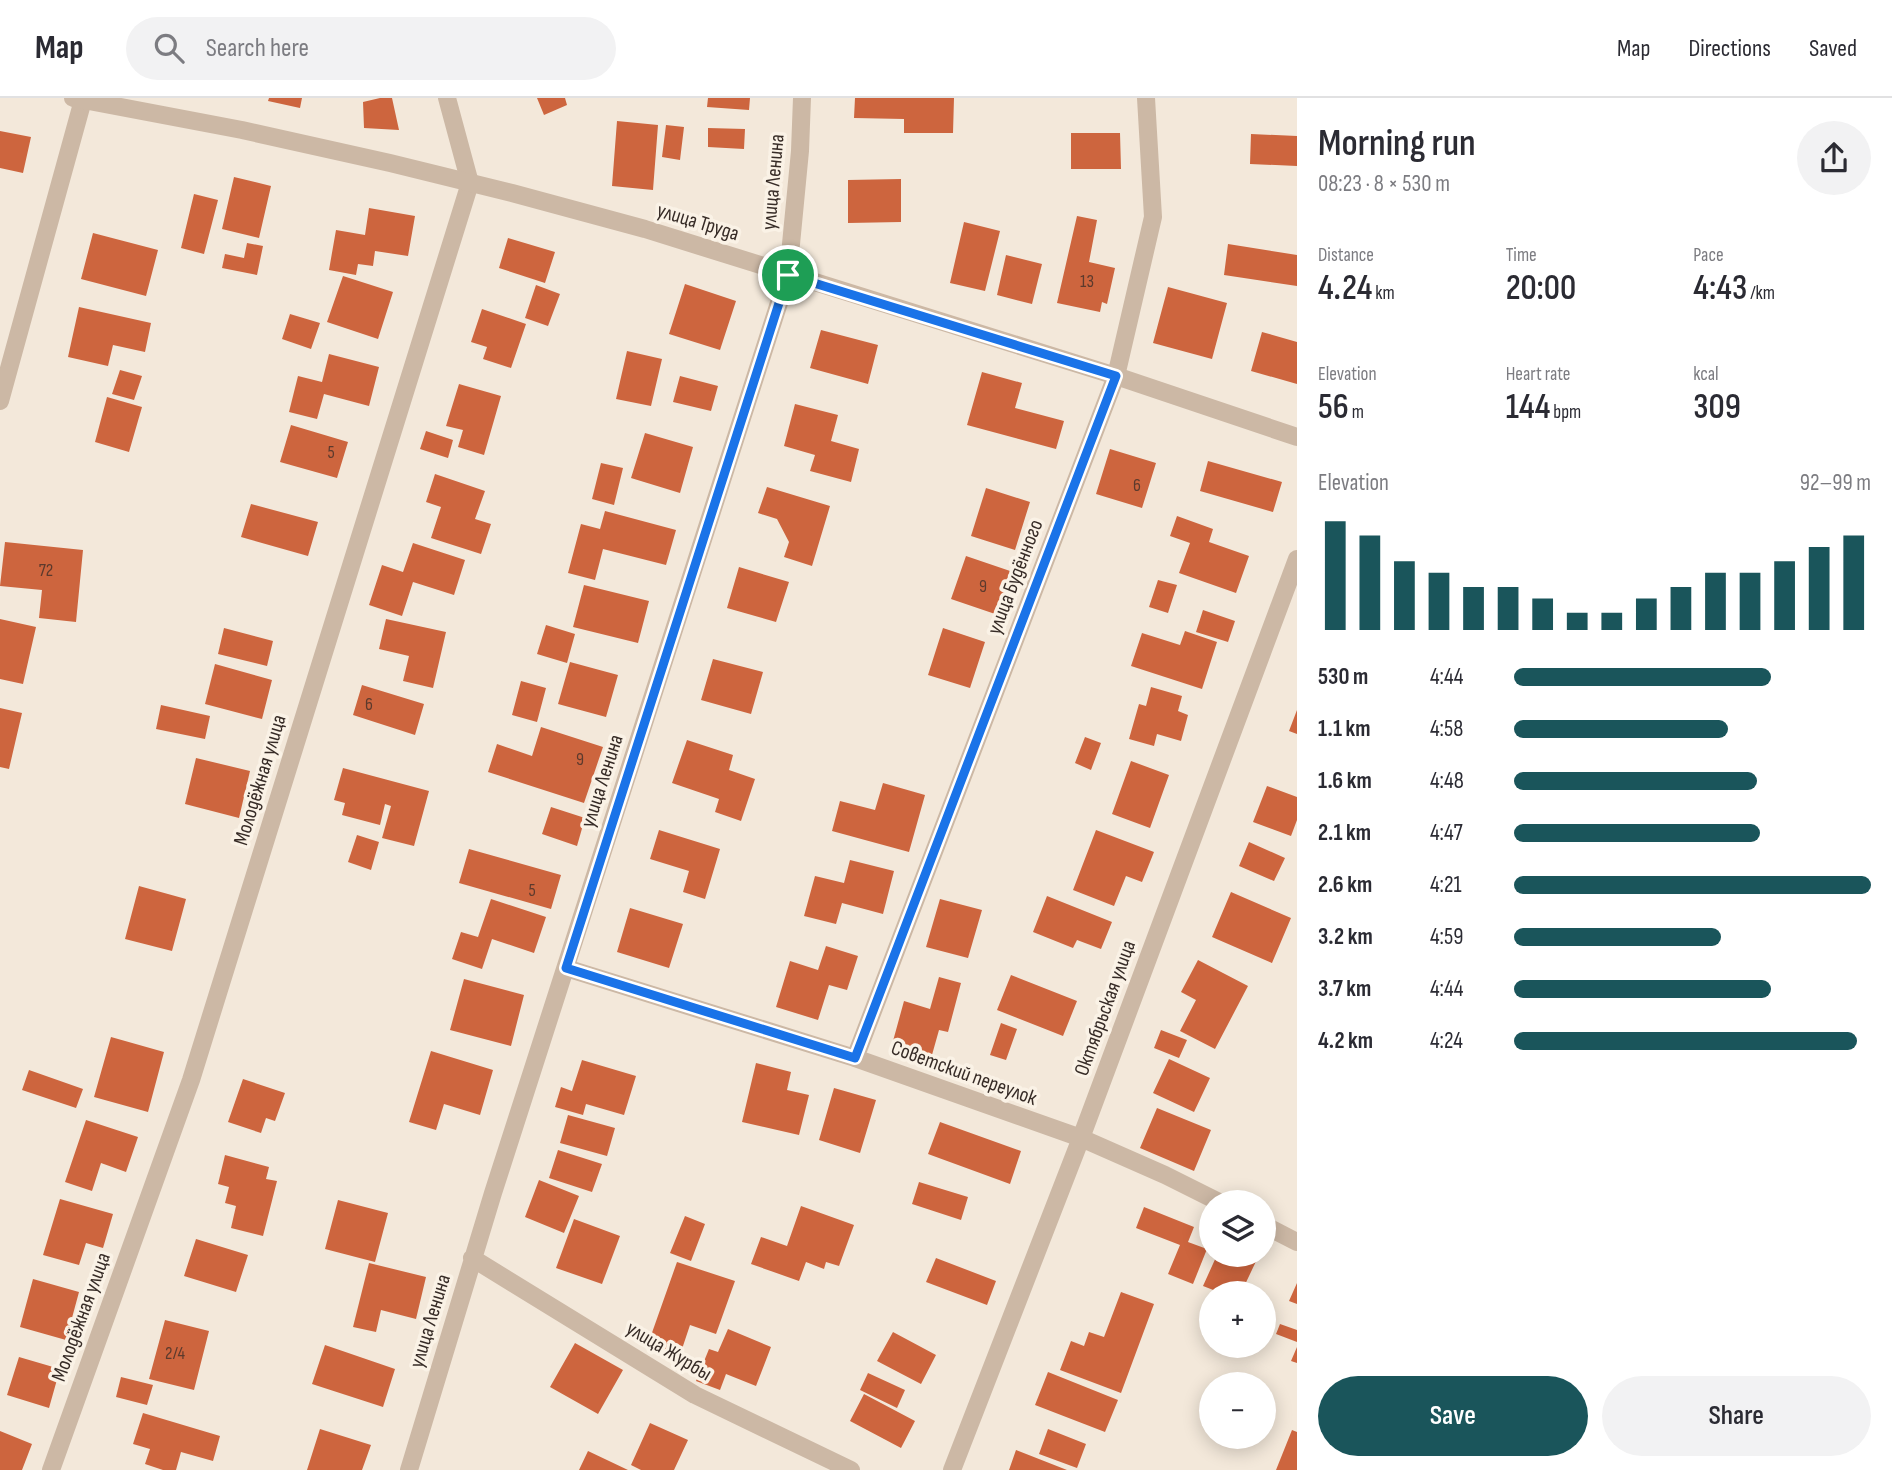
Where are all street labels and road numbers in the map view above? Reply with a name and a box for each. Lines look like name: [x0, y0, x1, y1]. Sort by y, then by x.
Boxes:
street label: улица Ленина: [756, 133, 790, 231]
street label: улица Труда: [654, 198, 742, 246]
street label: улица Будённого: [982, 516, 1048, 638]
street label: Молодёжная улица: [228, 712, 292, 848]
street label: улица Ленина: [575, 731, 629, 831]
street label: Октябрьская улица: [1069, 937, 1141, 1079]
street label: Советский переулок: [888, 1035, 1040, 1111]
street label: Молодёжная улица: [46, 1249, 116, 1385]
street label: улица Ленина: [404, 1271, 456, 1371]
street label: улица Журбы: [622, 1316, 716, 1386]

